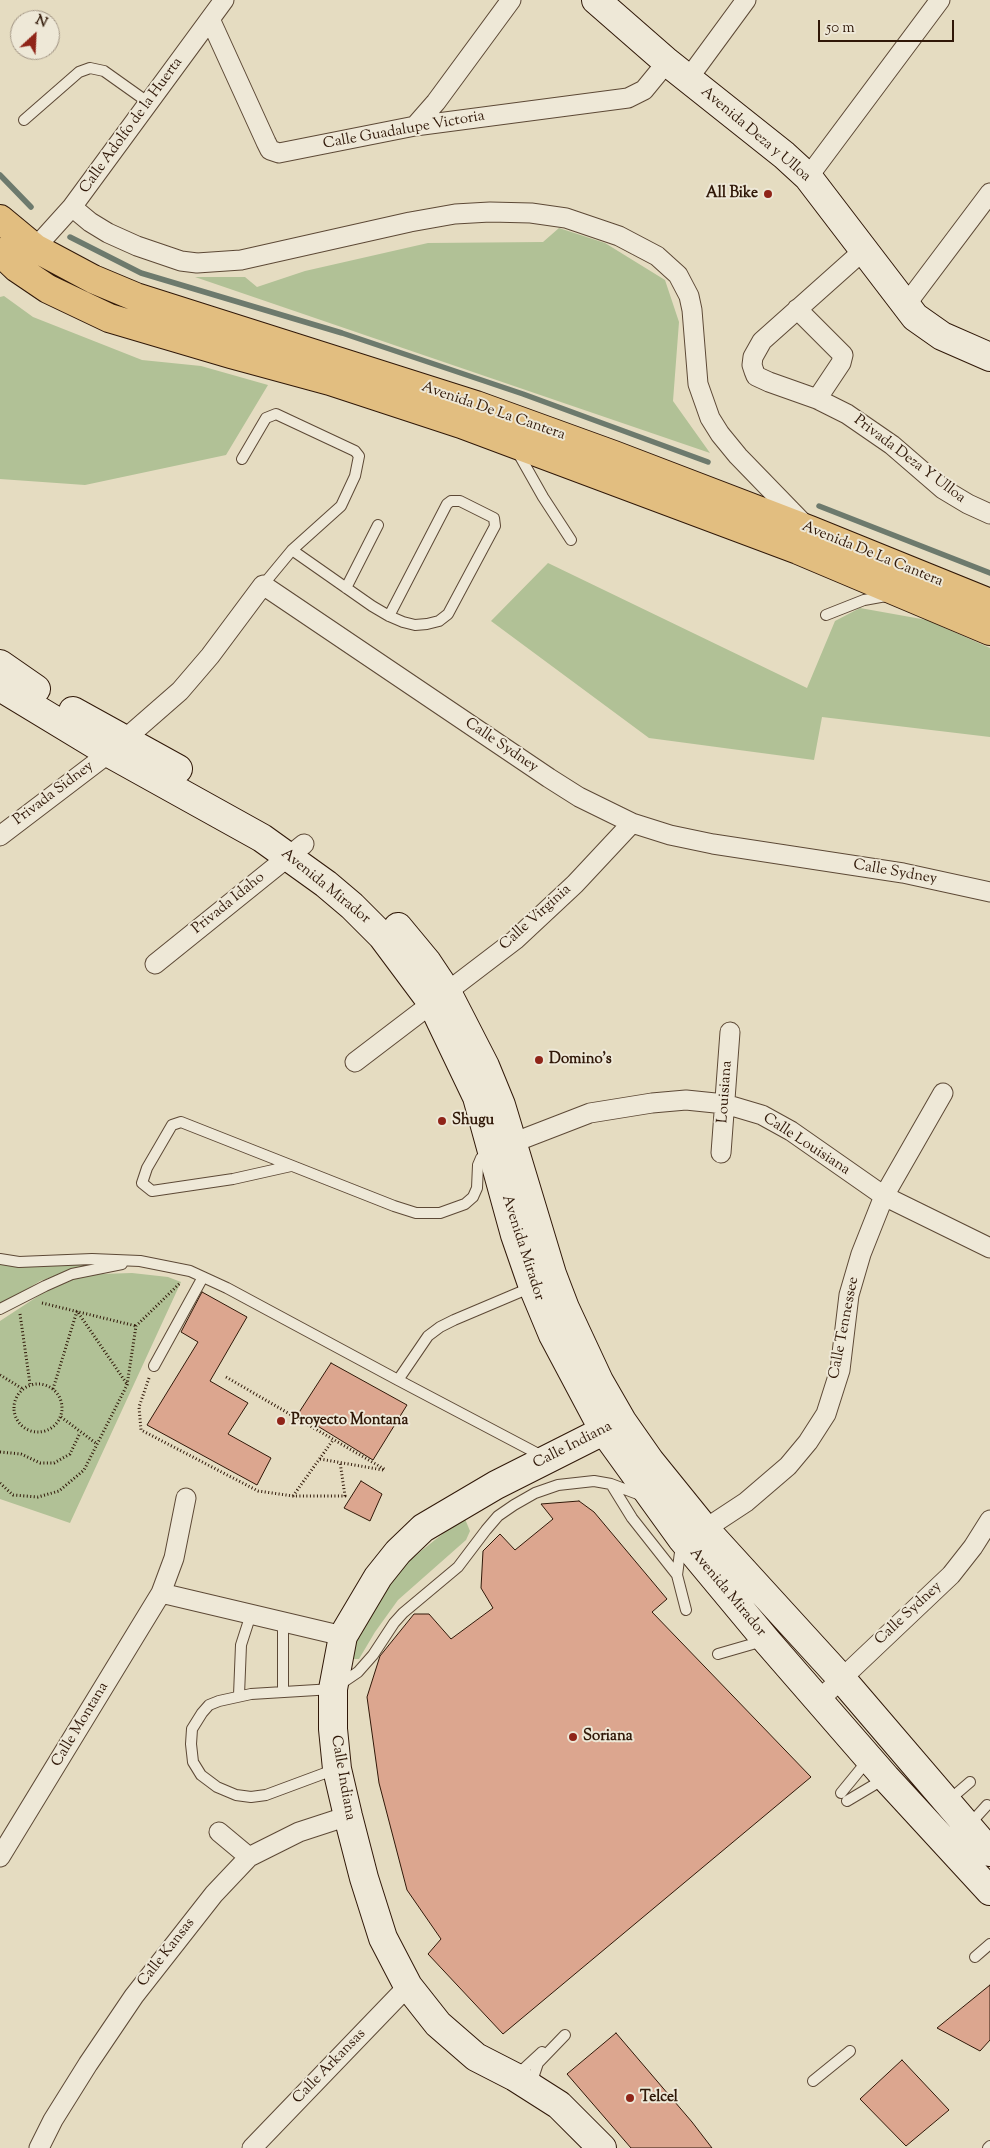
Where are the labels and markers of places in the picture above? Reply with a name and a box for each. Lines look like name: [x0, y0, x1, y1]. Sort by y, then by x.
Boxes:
place label: All Bike: [706, 185, 758, 203]
marker: All Bike: [762, 188, 774, 200]
place label: Domino's: [549, 1051, 612, 1069]
marker: Domino's: [533, 1054, 545, 1066]
place label: Shugu: [452, 1112, 494, 1130]
marker: Shugu: [436, 1115, 448, 1127]
place label: Proyecto Montana: [291, 1412, 408, 1430]
marker: Proyecto Montana: [275, 1415, 287, 1427]
place label: Soriana: [583, 1728, 633, 1746]
marker: Soriana: [567, 1731, 579, 1743]
place label: Telcel: [640, 2089, 678, 2107]
marker: Telcel: [624, 2092, 636, 2104]

